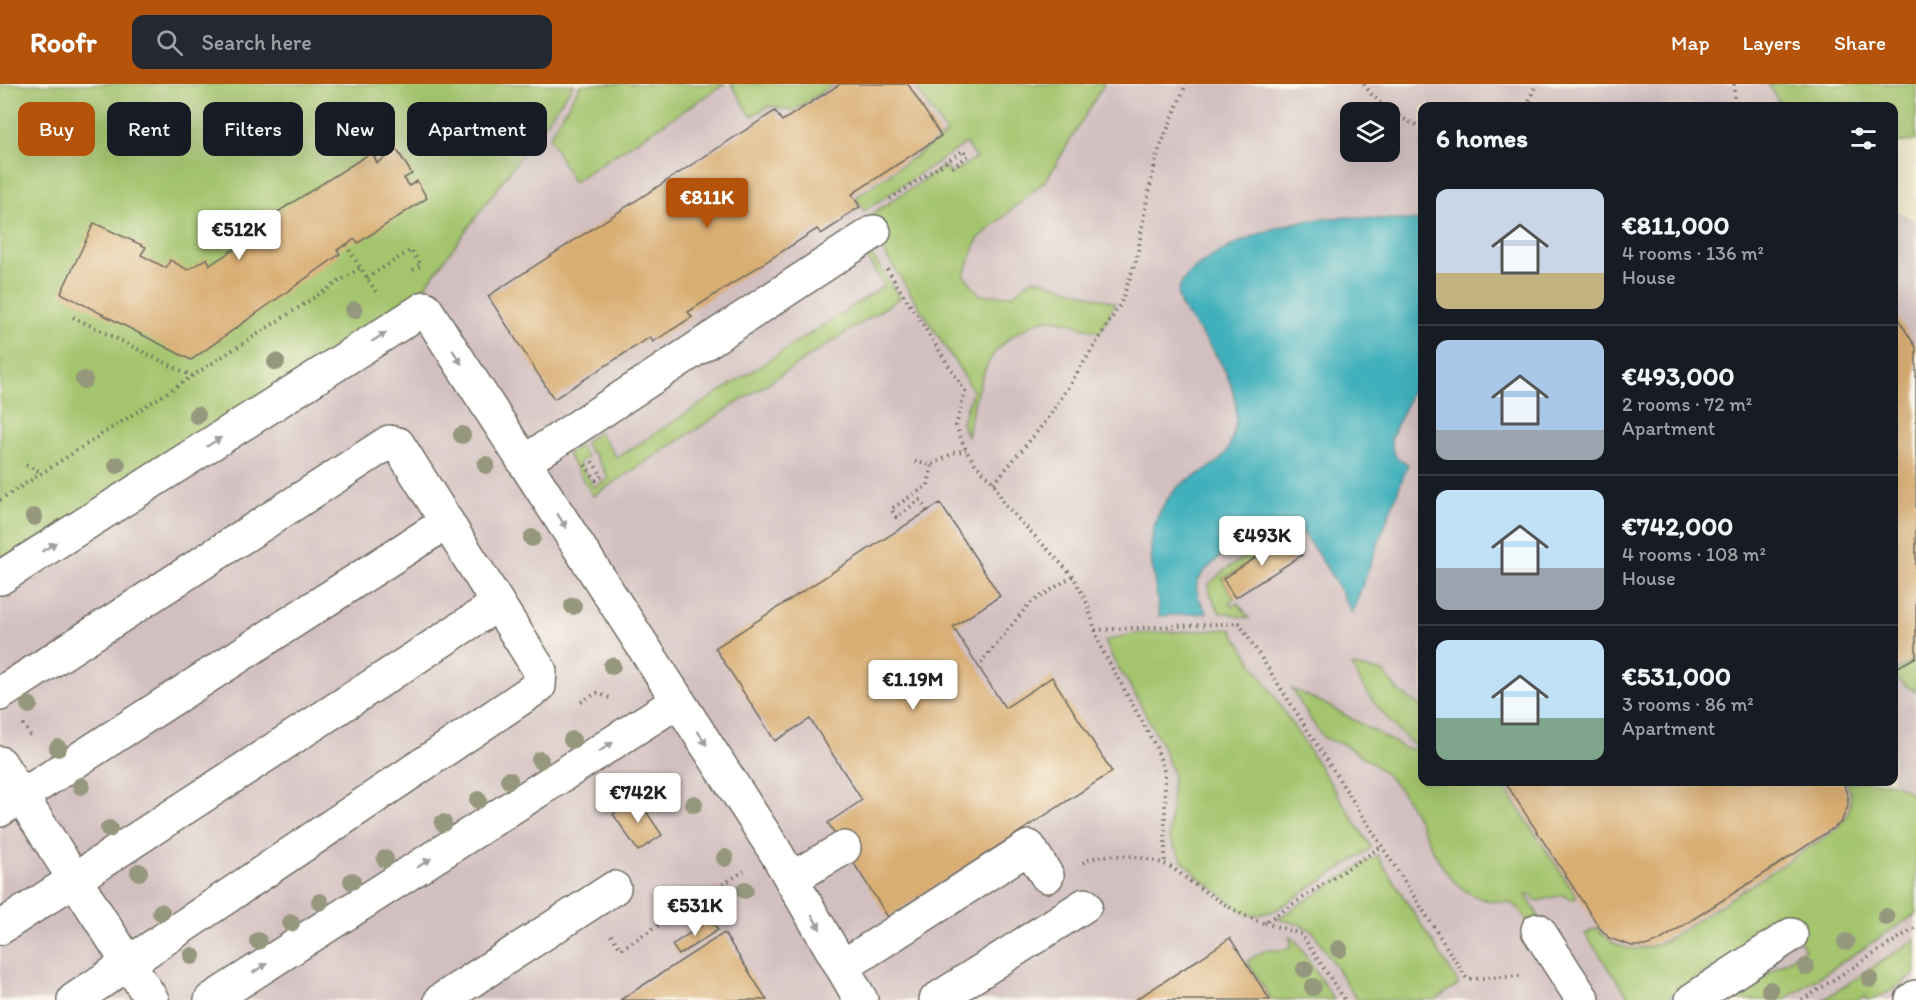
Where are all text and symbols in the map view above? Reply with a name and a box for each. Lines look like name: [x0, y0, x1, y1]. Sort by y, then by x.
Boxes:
search box: [132, 15, 552, 69]
text: Roofr: [30, 25, 96, 59]
icon: search: [153, 26, 186, 59]
text: Search here: [201, 29, 312, 56]
text: Map: [1671, 30, 1710, 55]
text: Layers: [1743, 30, 1801, 55]
text: Share: [1834, 30, 1886, 55]
chip: Buy: [18, 102, 95, 156]
chip: Rent: [107, 102, 191, 156]
chip: Filters: [203, 102, 303, 156]
chip: New: [315, 102, 395, 156]
chip: Apartment: [407, 102, 547, 156]
map controls: [1340, 102, 1400, 162]
button: layers: [1340, 102, 1400, 162]
text: 6 homes: [1436, 122, 1528, 154]
icon: filters: [1847, 122, 1880, 155]
pin: €811K: [665, 178, 749, 229]
text: €811K: [680, 185, 734, 209]
text: €811,000: [1622, 209, 1729, 241]
pin: €512K: [197, 210, 281, 261]
icon: home: [1484, 213, 1556, 285]
text: €512K: [212, 217, 266, 241]
text: 4 rooms · 136 m²: [1622, 241, 1764, 265]
text: House: [1622, 265, 1676, 289]
one-way arrow: [370, 332, 387, 343]
one-way arrow: [451, 349, 462, 365]
text: €493,000: [1622, 360, 1734, 392]
icon: home: [1484, 364, 1556, 436]
text: 2 rooms · 72 m²: [1622, 392, 1752, 416]
text: Apartment: [1622, 416, 1715, 440]
one-way arrow: [206, 437, 222, 448]
text: €742,000: [1622, 510, 1733, 542]
one-way arrow: [557, 513, 568, 529]
icon: home: [1484, 514, 1556, 586]
pin: €493K: [1220, 516, 1304, 567]
text: €493K: [1233, 523, 1291, 547]
one-way arrow: [41, 541, 58, 552]
text: 4 rooms · 108 m²: [1622, 542, 1766, 566]
text: House: [1622, 566, 1676, 590]
pin: €1.19M: [864, 660, 962, 711]
text: €531,000: [1622, 660, 1731, 692]
icon: home: [1484, 664, 1556, 736]
text: €1.19M: [882, 667, 944, 691]
text: 3 rooms · 86 m²: [1622, 692, 1754, 716]
text: Apartment: [1622, 716, 1715, 740]
one-way arrow: [696, 730, 707, 746]
one-way arrow: [598, 742, 614, 753]
pin: €742K: [596, 773, 680, 824]
text: €742K: [610, 780, 666, 804]
one-way arrow: [416, 858, 433, 869]
pin: €531K: [653, 886, 737, 937]
text: €531K: [668, 893, 722, 917]
one-way arrow: [810, 914, 821, 930]
one-way arrow: [252, 963, 268, 974]

